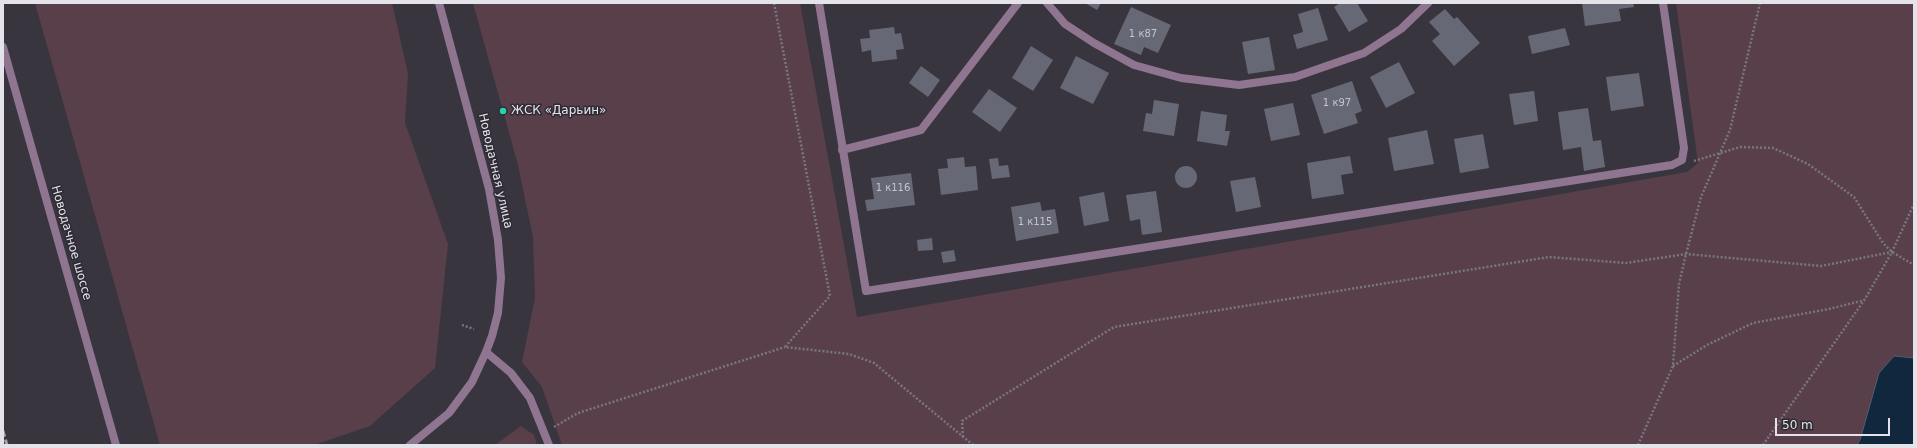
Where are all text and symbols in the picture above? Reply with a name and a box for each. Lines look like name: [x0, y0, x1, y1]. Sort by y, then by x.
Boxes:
house number: 1 к87: [1129, 28, 1157, 40]
house number: 1 к97: [1323, 97, 1351, 109]
place label: ЖСК «Дарьин»: [511, 104, 606, 118]
marker: ЖСК «Дарьин»: [498, 106, 508, 116]
street label: Новодачная улица: [475, 112, 515, 230]
house number: 1 к116: [876, 182, 910, 194]
street label: Новодачное шоссе: [48, 184, 94, 302]
house number: 1 к115: [1018, 216, 1052, 228]
scale bar: [1777, 410, 1892, 436]
text: 50 m: [1782, 418, 1813, 432]

